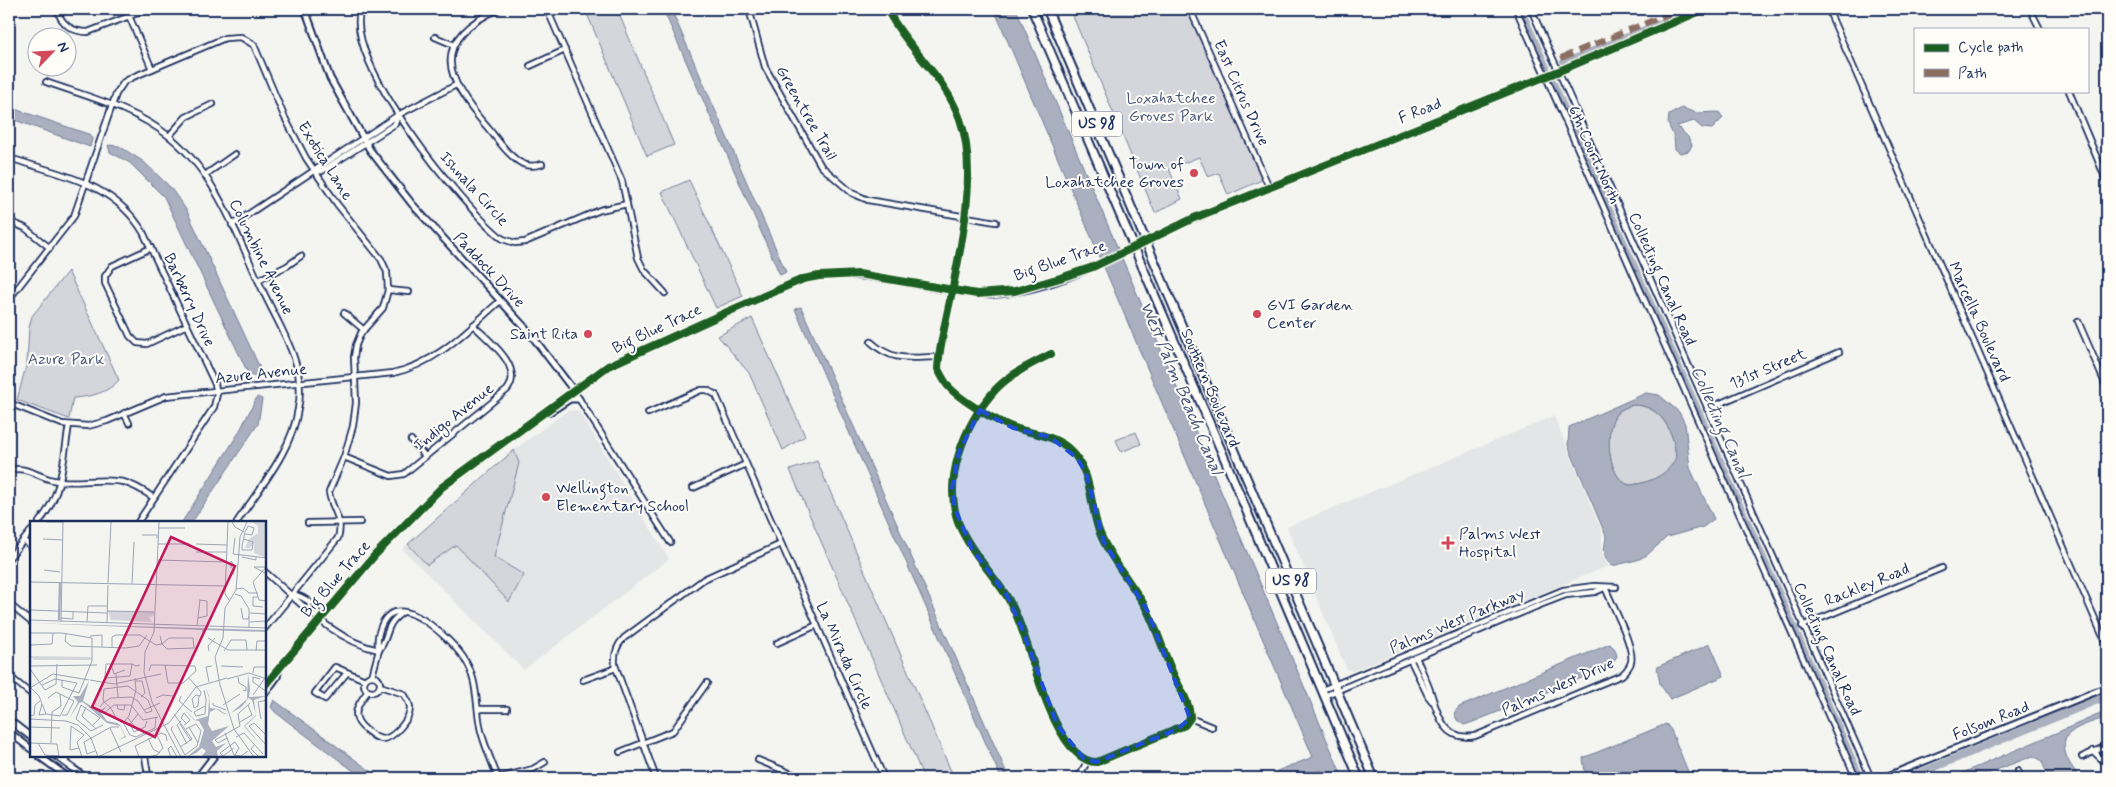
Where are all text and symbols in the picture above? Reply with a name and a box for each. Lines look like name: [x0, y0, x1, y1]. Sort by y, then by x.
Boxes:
north arrow: [28, 28, 78, 78]
legend: [1914, 28, 2088, 92]
street label: East Citrus Drive: [1208, 37, 1274, 149]
text: Cycle path: [1958, 38, 2023, 58]
text: N: [53, 39, 73, 55]
street label: Greentree Trail: [770, 62, 842, 164]
text: Path: [1958, 64, 1987, 84]
park label: Loxahatchee Groves Park: [1126, 88, 1216, 127]
street label: F Road: [1395, 93, 1445, 129]
street label: 6th Court North: [1563, 102, 1625, 208]
road number: US 98: [1072, 112, 1122, 136]
street label: Exotica Lane: [292, 118, 358, 205]
street label: Ishnala Circle: [435, 147, 513, 231]
place label: Town of Loxahatchee Groves: [1045, 154, 1184, 193]
marker: Town of Loxahatchee Groves: [1188, 167, 1200, 179]
street label: Columbine Avenue: [224, 196, 298, 318]
street label: Collecting Canal Road: [1622, 209, 1701, 349]
street label: Paddock Drive: [449, 228, 529, 312]
street label: Big Blue Trace: [1011, 235, 1109, 288]
street label: Barberry Drive: [158, 250, 220, 350]
street label: Marcella Boulevard: [1943, 259, 2015, 385]
place label: GVI Garden Center: [1267, 295, 1354, 334]
water label: West Palm Beach Canal: [1134, 298, 1229, 480]
street label: Big Blue Trace: [609, 299, 706, 360]
marker: GVI Garden Center: [1251, 308, 1263, 320]
place label: Saint Rita: [510, 324, 578, 345]
street label: Southern Boulevard: [1175, 325, 1245, 451]
marker: Saint Rita: [582, 328, 594, 340]
street label: 131st Street: [1726, 343, 1810, 395]
park label: Azure Park: [28, 349, 104, 370]
street label: Azure Avenue: [214, 359, 308, 389]
water label: Collecting Canal: [1683, 362, 1756, 484]
street label: Indigo Avenue: [410, 378, 499, 457]
place label: Wellington Elementary School: [556, 478, 689, 517]
marker: Wellington Elementary School: [540, 491, 552, 503]
inset map: [30, 521, 266, 757]
place label: Palms West Hospital: [1459, 524, 1540, 563]
street label: Big Blue Trace: [297, 536, 376, 623]
marker: Palms West Hospital: [1441, 536, 1455, 550]
street label: Rackley Road: [1821, 558, 1913, 612]
road number: US 98: [1266, 568, 1316, 594]
street label: Collecting Canal Road: [1787, 579, 1866, 719]
street label: Palms West Parkway: [1386, 583, 1528, 659]
street label: La Mirada Circle: [811, 599, 877, 714]
street label: Palms West Drive: [1498, 653, 1618, 721]
street label: Folsom Road: [1950, 696, 2032, 746]

